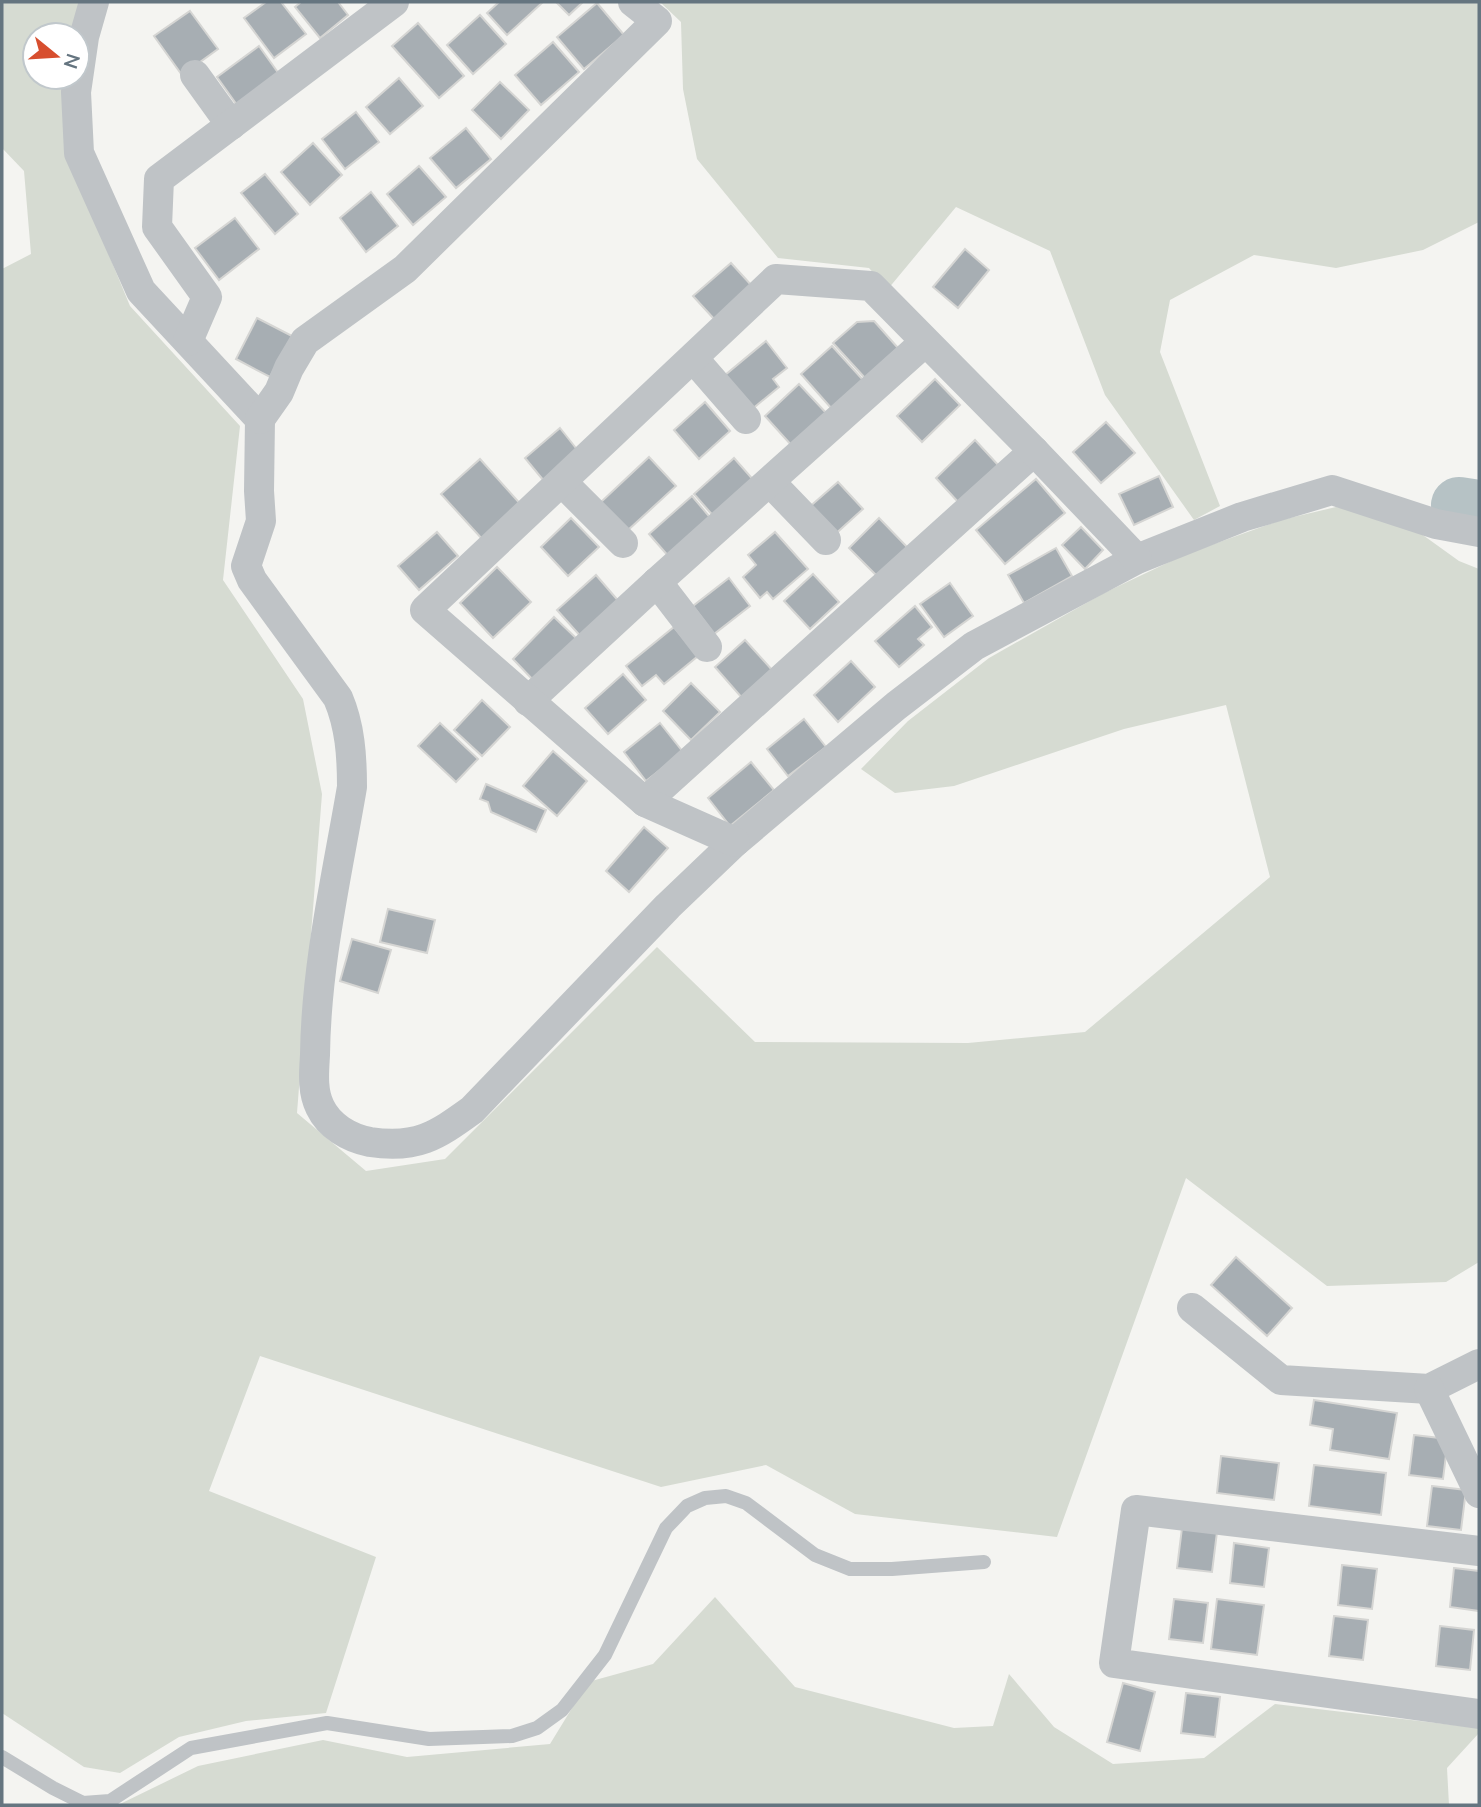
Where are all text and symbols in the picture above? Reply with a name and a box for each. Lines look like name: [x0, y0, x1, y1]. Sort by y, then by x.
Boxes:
north arrow: [21, 21, 91, 91]
text: N: [59, 51, 86, 72]

